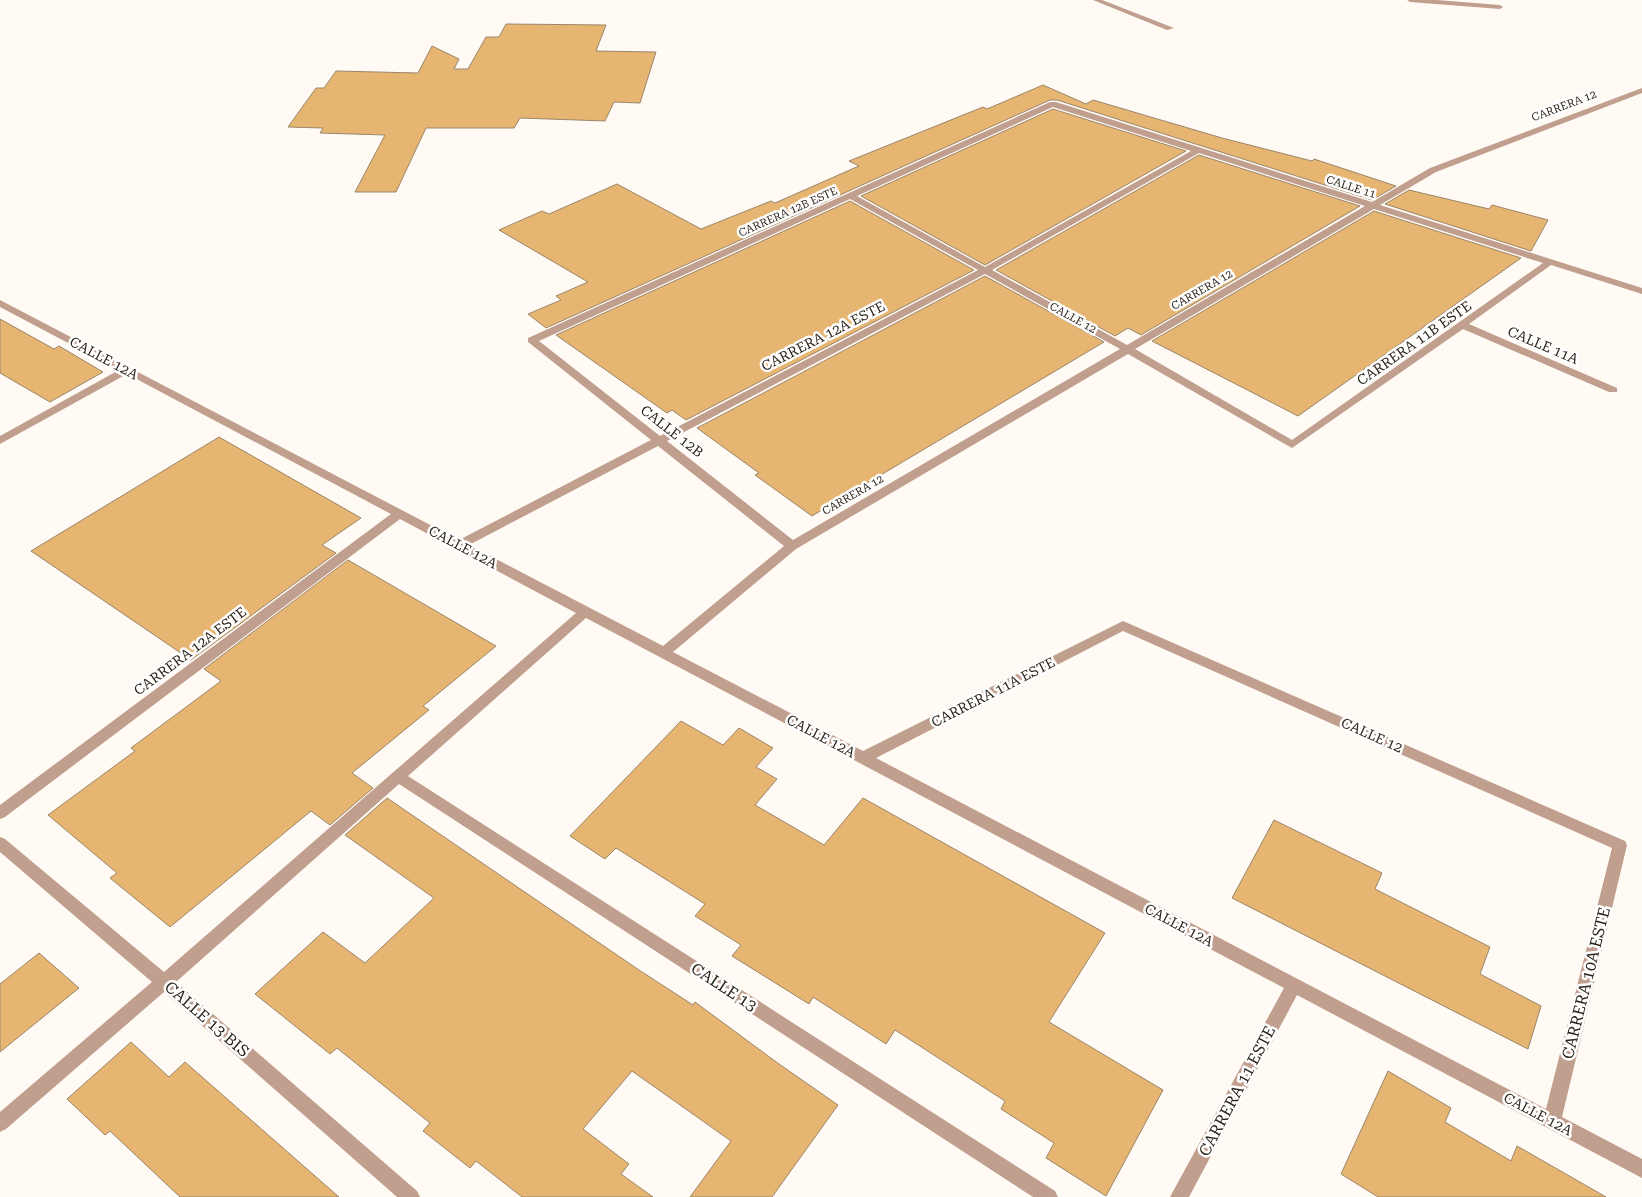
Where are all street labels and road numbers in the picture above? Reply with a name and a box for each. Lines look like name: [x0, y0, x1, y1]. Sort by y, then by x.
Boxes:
street label: CARRERA 12: [1530, 88, 1598, 124]
street label: CALLE 11: [1325, 173, 1377, 201]
street label: CARRERA 12B ESTE: [737, 184, 839, 240]
street label: CARRERA 12: [1169, 267, 1235, 313]
street label: CARRERA 11B ESTE: [1354, 297, 1474, 389]
street label: CARRERA 12A ESTE: [759, 298, 887, 374]
street label: CALLE 12: [1047, 300, 1099, 336]
street label: CALLE 11A: [1505, 323, 1581, 367]
street label: CALLE 12A: [67, 333, 141, 383]
street label: CALLE 12B: [638, 402, 706, 460]
street label: CARRERA 12: [820, 472, 886, 518]
street label: CALLE 12A: [426, 522, 500, 572]
street label: CARRERA 12A ESTE: [131, 604, 249, 698]
street label: CARRERA 11A ESTE: [929, 654, 1057, 730]
street label: CALLE 12A: [784, 711, 858, 761]
street label: CALLE 12: [1339, 714, 1405, 756]
street label: CALLE 12A: [1142, 900, 1216, 950]
street label: CARRERA 10A ESTE: [1558, 905, 1614, 1061]
street label: CALLE 13: [688, 959, 761, 1015]
street label: CALLE 13 BIS: [161, 977, 253, 1061]
street label: CARRERA 11 ESTE: [1195, 1023, 1279, 1159]
street label: CALLE 12A: [1501, 1089, 1575, 1139]

